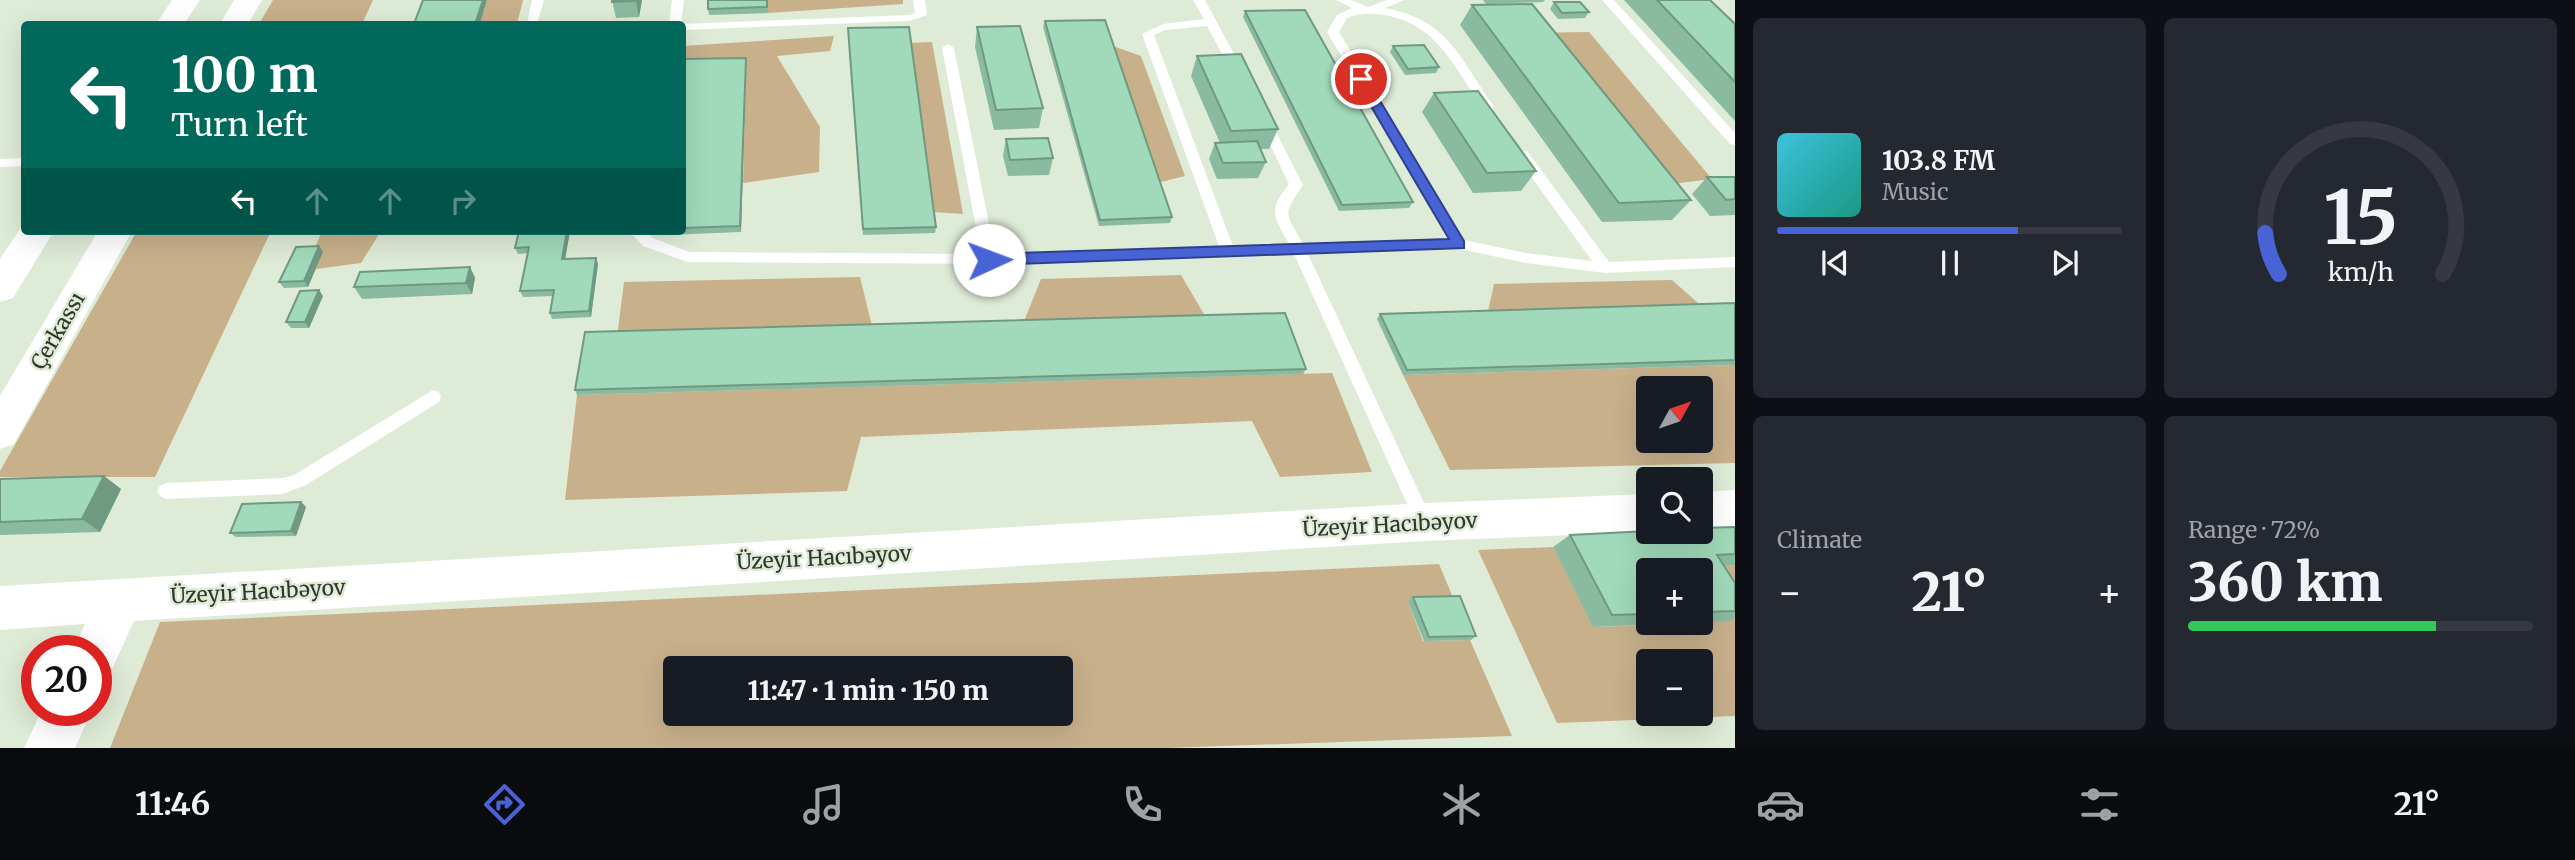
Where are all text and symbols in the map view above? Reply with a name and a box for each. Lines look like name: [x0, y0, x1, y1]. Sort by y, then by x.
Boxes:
text: 100 m: [171, 44, 318, 105]
icon: left: [56, 49, 147, 140]
pin: [1331, 49, 1391, 109]
icon: arrive: [1342, 60, 1380, 98]
text: Turn left: [171, 105, 308, 145]
text: 103.8 FM: [1882, 144, 1995, 177]
text: 15: [2323, 172, 2398, 264]
text: Music: [1882, 177, 1949, 206]
icon: left: [225, 182, 263, 220]
icon: ahead: [298, 182, 336, 220]
icon: ahead: [371, 182, 409, 220]
icon: right: [444, 182, 482, 220]
position arrow: [952, 223, 1026, 297]
icon: previous: [1816, 244, 1854, 282]
icon: pause: [1931, 244, 1969, 282]
icon: next: [2046, 244, 2084, 282]
text: km/h: [2327, 256, 2394, 288]
street label: Çerkassı: [25, 287, 91, 374]
north arrow: [1636, 376, 1713, 453]
map controls: [1636, 376, 1713, 726]
button: search: [1636, 467, 1713, 544]
street label: Üzeyir Hacıbəyov: [1302, 506, 1479, 543]
text: Range · 72%: [2188, 515, 2320, 544]
text: Climate: [1777, 525, 1862, 554]
street label: Üzeyir Hacıbəyov: [736, 539, 913, 576]
text: 360 km: [2188, 550, 2383, 615]
button: +: [1636, 558, 1713, 635]
text: 21°: [1912, 560, 1987, 625]
text: −: [1777, 569, 1802, 616]
text: +: [2097, 569, 2122, 616]
street label: Üzeyir Hacıbəyov: [170, 573, 347, 610]
speed limit sign: 20: [21, 635, 112, 726]
button: −: [1636, 649, 1713, 726]
text: 11:47 · 1 min · 150 m: [748, 674, 988, 707]
icon: directions: [480, 780, 529, 829]
icon: music: [799, 780, 848, 829]
icon: phone: [1118, 780, 1167, 829]
icon: climate: [1437, 780, 1486, 829]
icon: car: [1756, 780, 1805, 829]
icon: filters: [2075, 780, 2124, 829]
text: 11:46: [135, 784, 210, 824]
text: 21°: [2394, 784, 2440, 824]

